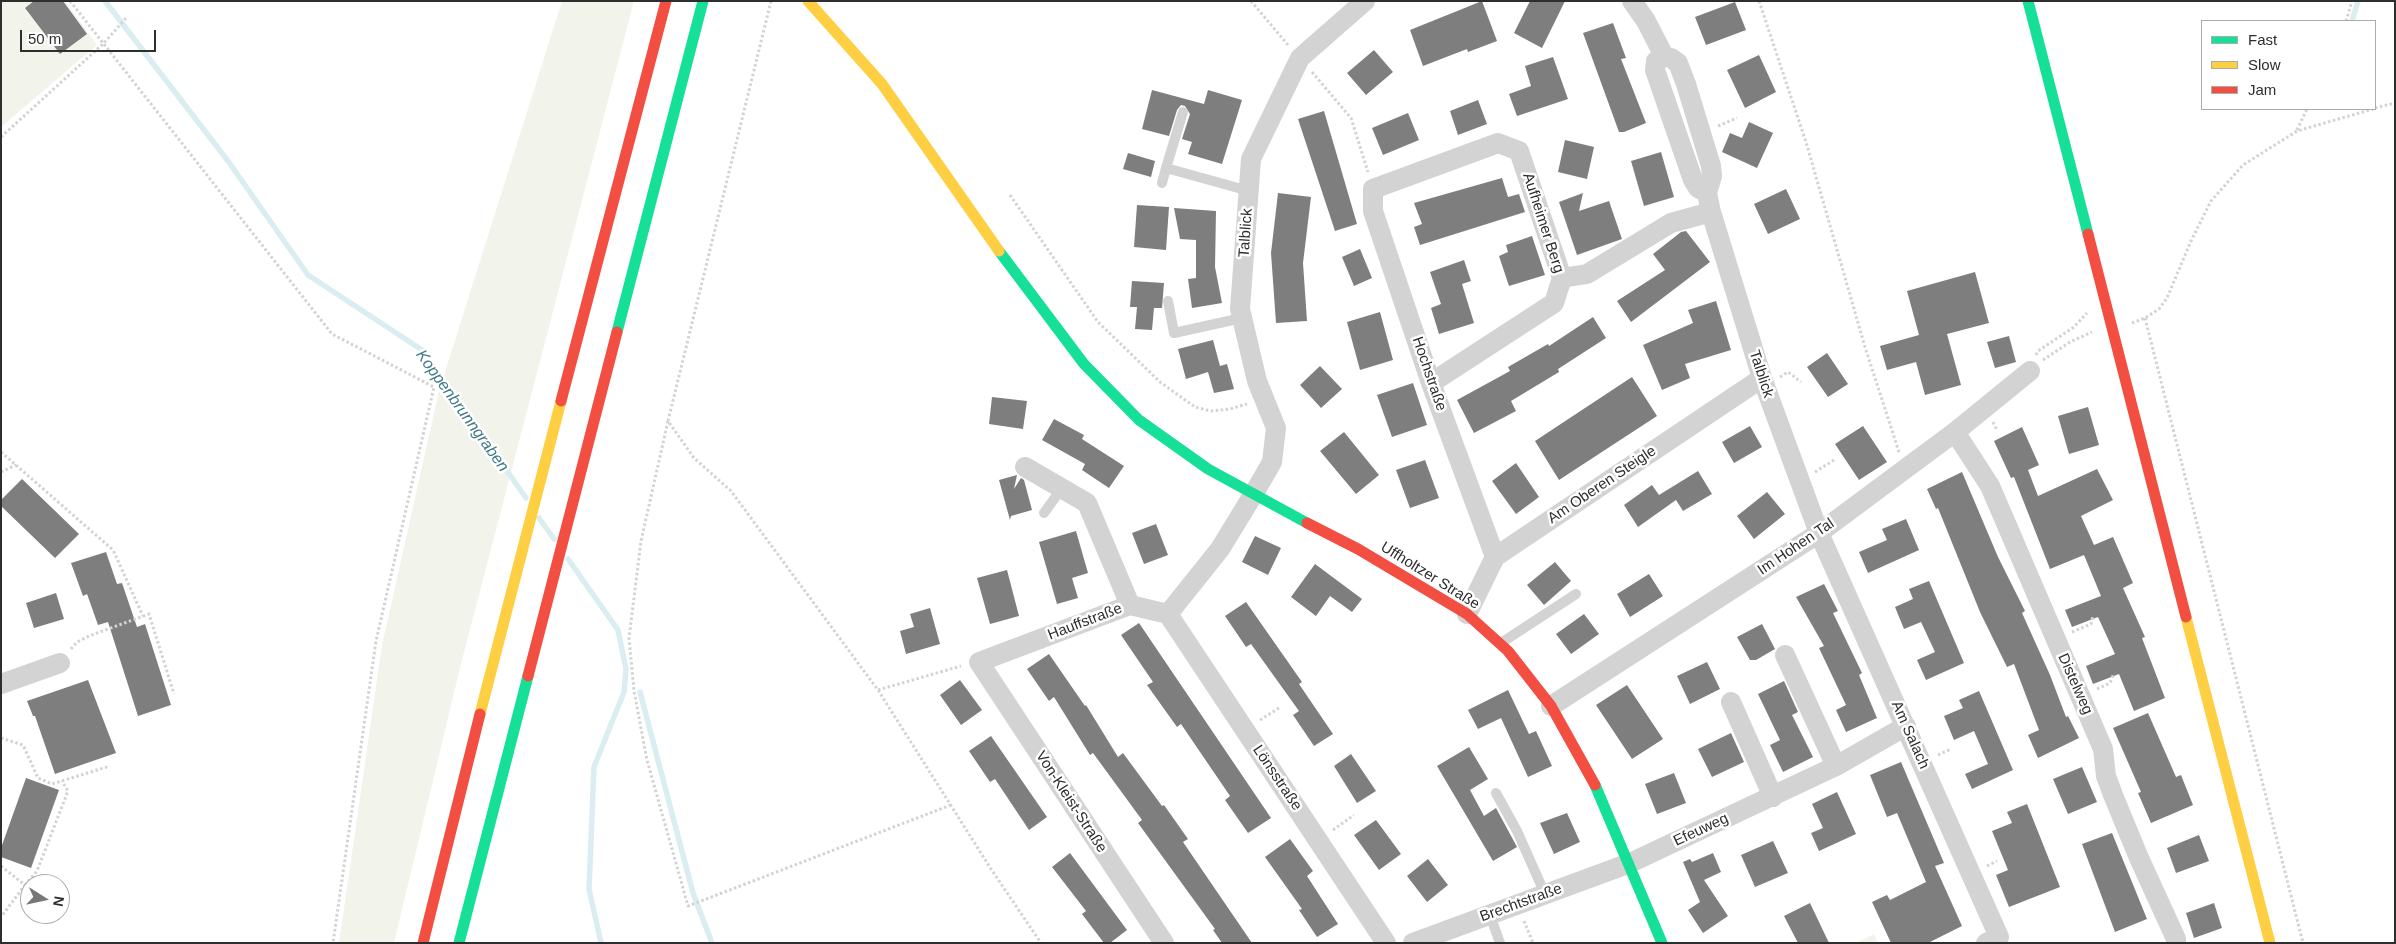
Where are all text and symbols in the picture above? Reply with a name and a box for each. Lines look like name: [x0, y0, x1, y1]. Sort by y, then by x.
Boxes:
scale bar: [22, 20, 159, 52]
legend: [2201, 20, 2376, 110]
text: 50 m: [28, 30, 61, 47]
text: Fast: [2248, 31, 2277, 48]
text: Slow: [2248, 56, 2281, 73]
text: Jam: [2248, 81, 2276, 98]
street label: Aufheimer Berg: [1518, 171, 1568, 275]
street label: Talblick: [1235, 208, 1257, 258]
street label: Hochstraße: [1408, 334, 1450, 414]
water label: Koppenbrunngraben: [411, 346, 513, 476]
street label: Talblick: [1745, 348, 1777, 400]
street label: Am Oberen Steigle: [1544, 442, 1660, 528]
street label: Im Hohen Tal: [1754, 515, 1838, 579]
street label: Uffholtzer Straße: [1377, 538, 1483, 614]
street label: Hauffstraße: [1045, 600, 1125, 644]
street label: Distelweg: [2054, 651, 2096, 717]
street label: Am Salach: [1887, 698, 1933, 772]
street label: Lönsstraße: [1249, 742, 1305, 814]
street label: Von-Kleist-Straße: [1031, 748, 1111, 856]
street label: Efeuweg: [1671, 810, 1731, 850]
north arrow: [20, 874, 70, 924]
street label: Brechtstraße: [1478, 880, 1564, 926]
text: N: [50, 895, 68, 908]

